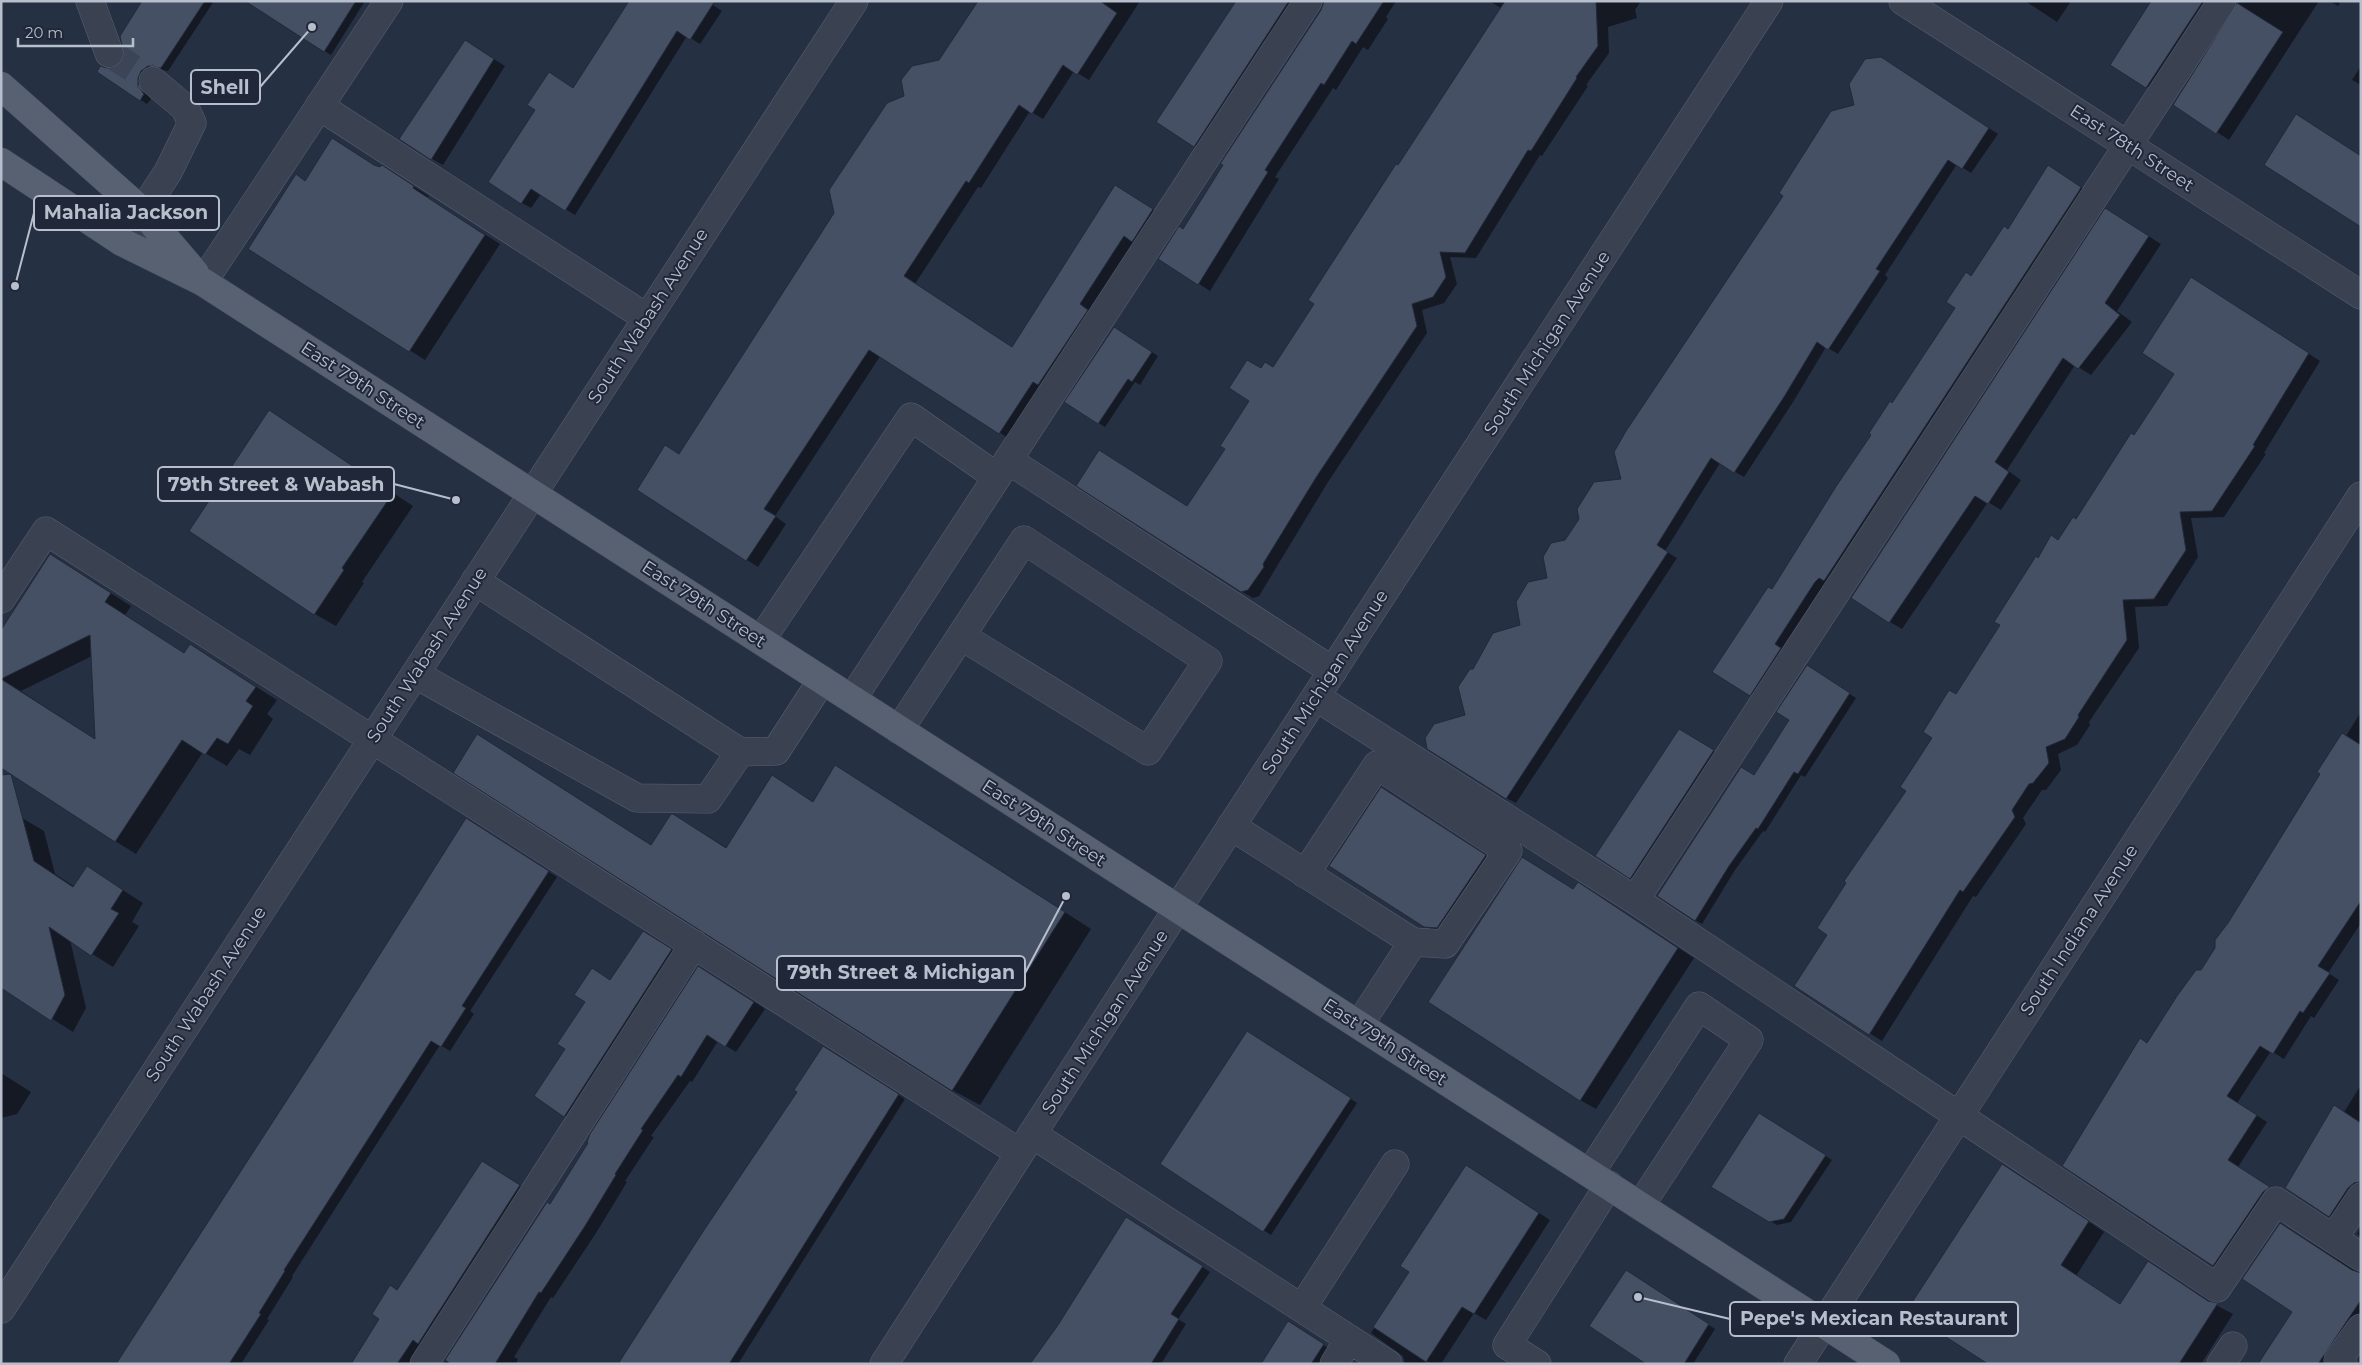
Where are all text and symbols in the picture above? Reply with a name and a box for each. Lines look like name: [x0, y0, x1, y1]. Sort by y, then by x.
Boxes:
scale bar: [18, 15, 132, 47]
text: 20 m: [25, 23, 63, 42]
callout: Shell: [191, 70, 260, 104]
text: Shell: [201, 76, 249, 99]
street label: East 78th Street: [2066, 100, 2198, 196]
callout: Mahalia Jackson: [34, 196, 219, 230]
text: Mahalia Jackson: [44, 201, 208, 224]
street label: South Wabash Avenue: [583, 224, 713, 408]
street label: South Michigan Avenue: [1479, 247, 1615, 439]
street label: East 79th Street: [297, 337, 429, 433]
callout: 79th Street & Wabash: [158, 467, 394, 501]
text: 79th Street & Wabash: [168, 473, 384, 496]
street label: East 79th Street: [638, 556, 770, 652]
street label: South Wabash Avenue: [362, 563, 492, 747]
street label: South Michigan Avenue: [1257, 586, 1393, 778]
street label: East 79th Street: [978, 775, 1110, 871]
street label: South Indiana Avenue: [2015, 840, 2143, 1020]
street label: South Wabash Avenue: [141, 902, 271, 1086]
street label: South Michigan Avenue: [1037, 926, 1173, 1118]
callout: 79th Street & Michigan: [777, 956, 1025, 990]
text: 79th Street & Michigan: [787, 961, 1015, 984]
street label: East 79th Street: [1319, 994, 1451, 1090]
callout: Pepe's Mexican Restaurant: [1730, 1302, 2018, 1336]
text: Pepe's Mexican Restaurant: [1740, 1307, 2008, 1330]

